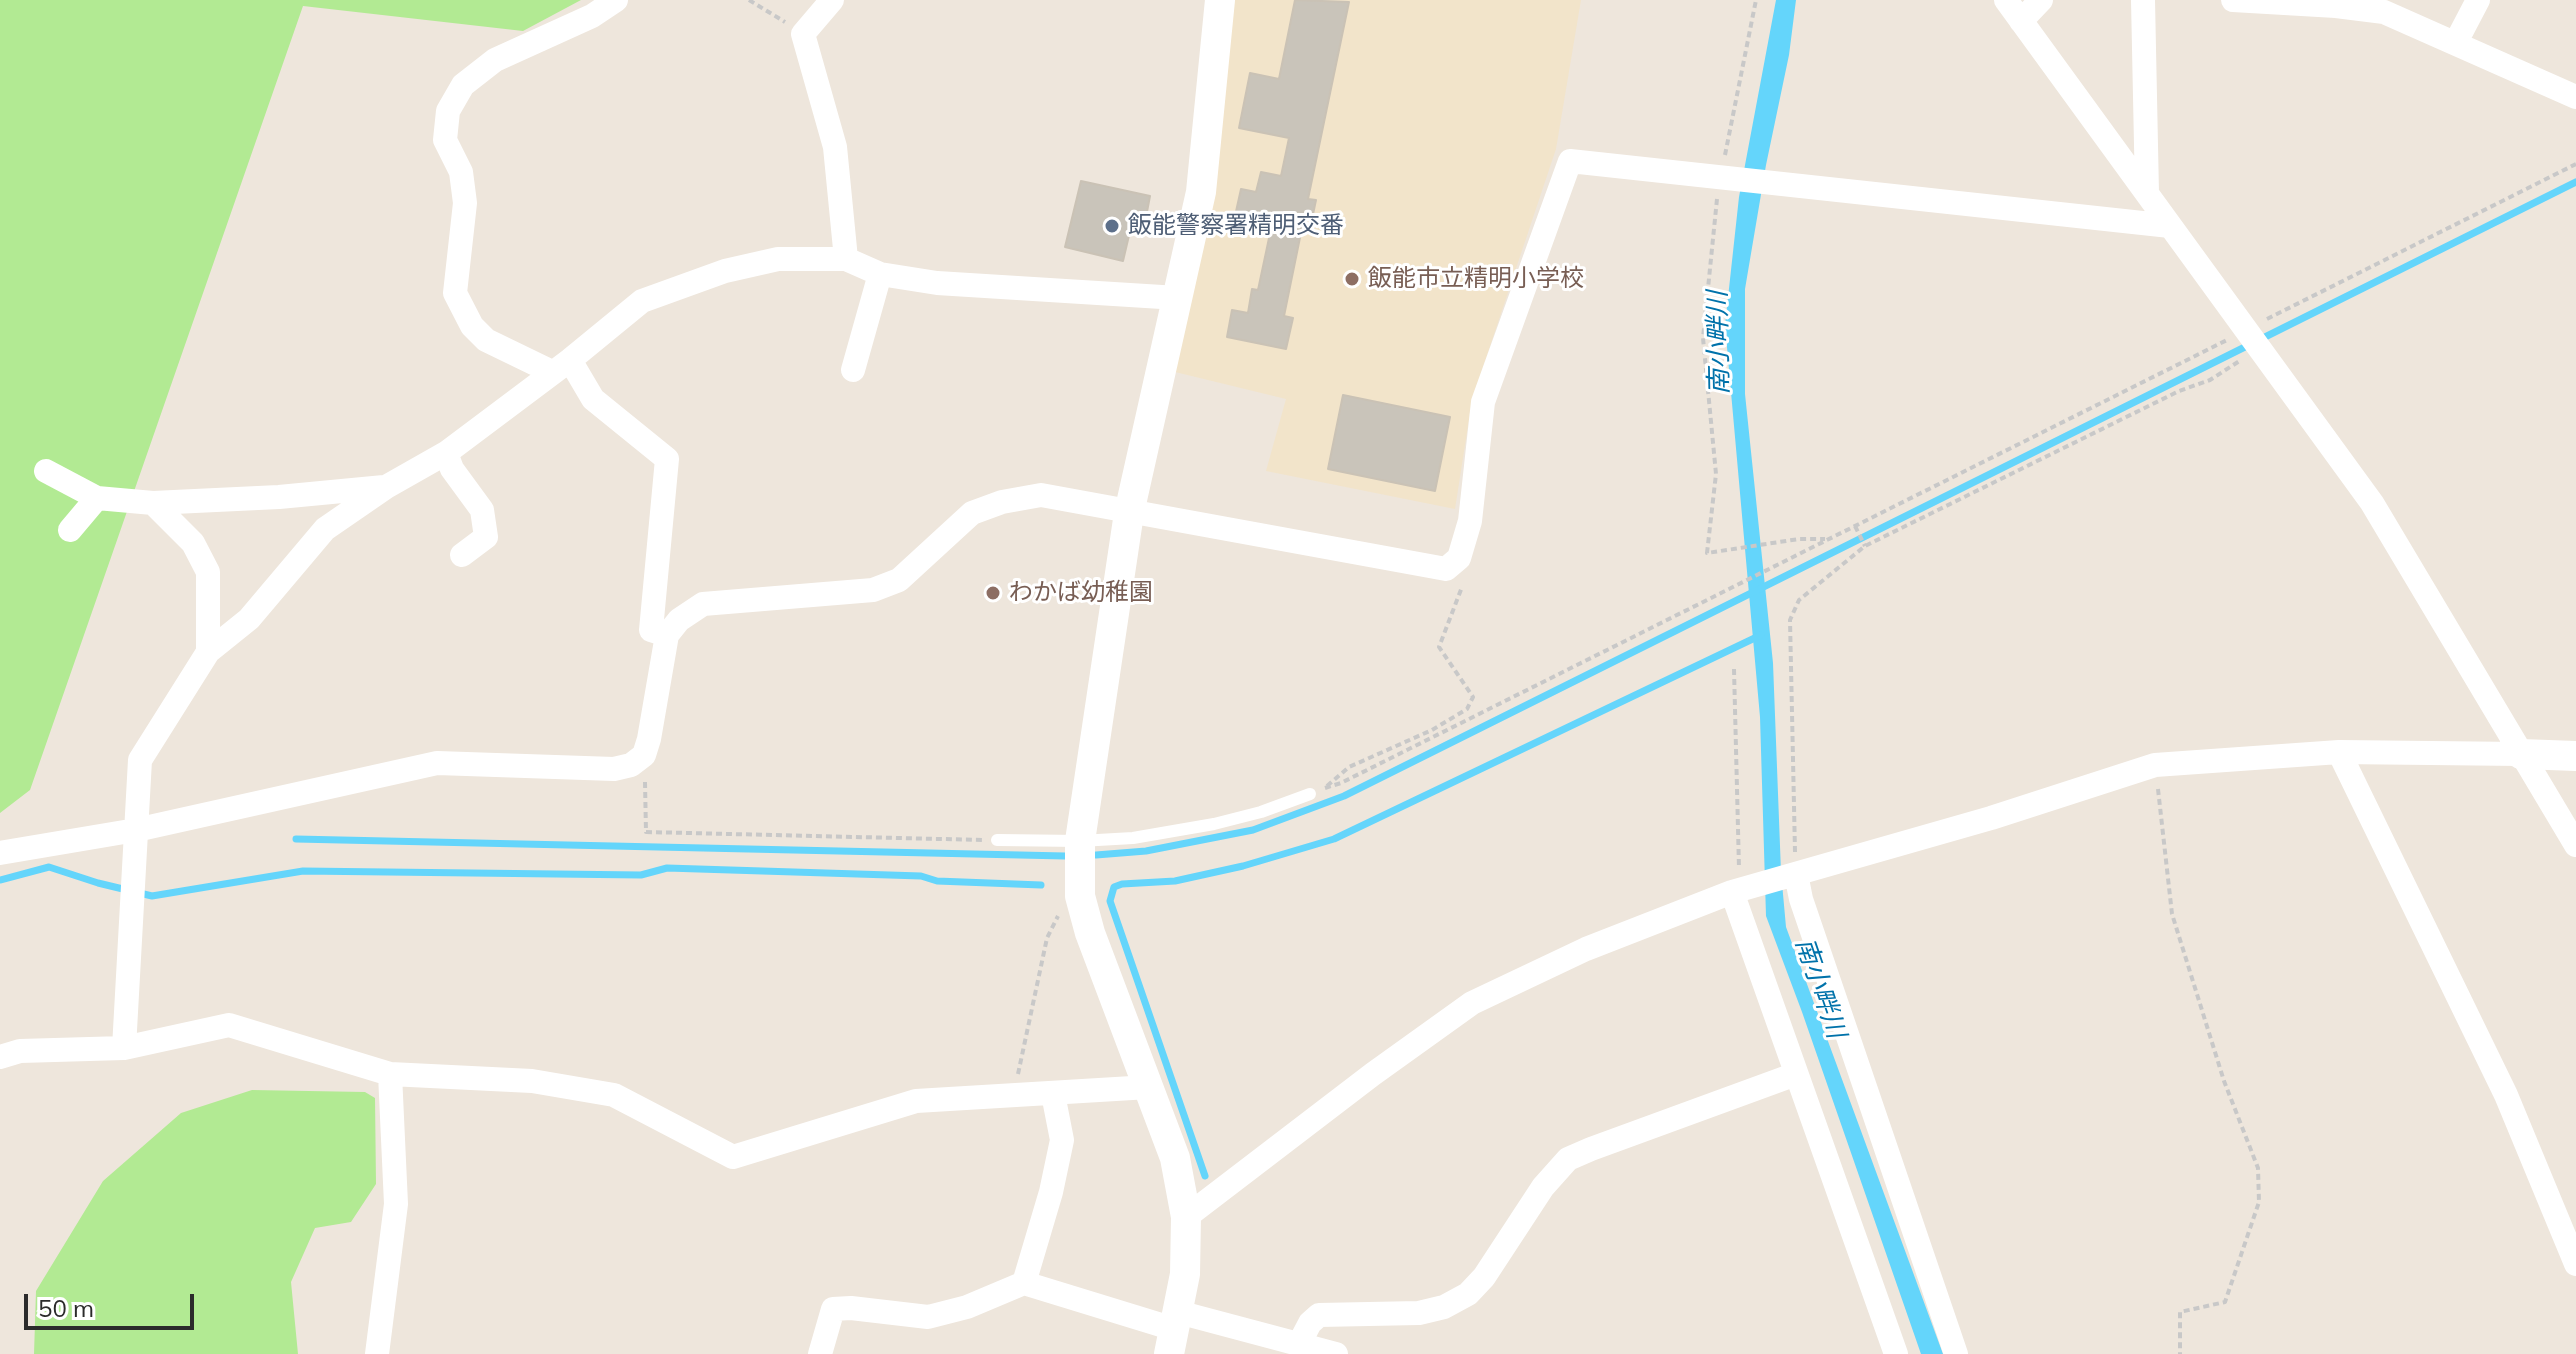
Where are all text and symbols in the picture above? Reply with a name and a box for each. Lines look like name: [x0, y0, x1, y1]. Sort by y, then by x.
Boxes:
place label: 飯能警察署精明交番: [1128, 212, 1344, 240]
marker: 飯能警察署精明交番: [1103, 217, 1121, 235]
place label: 飯能市立精明小学校: [1368, 265, 1584, 293]
marker: 飯能市立精明小学校: [1343, 270, 1361, 288]
water label: 南小畔川: [1702, 291, 1736, 395]
place label: わかば幼稚園: [1009, 579, 1153, 607]
marker: わかば幼稚園: [984, 584, 1002, 602]
water label: 南小畔川: [1788, 934, 1852, 1042]
scale bar: [28, 1278, 198, 1328]
text: 50 m: [38, 1293, 94, 1323]

